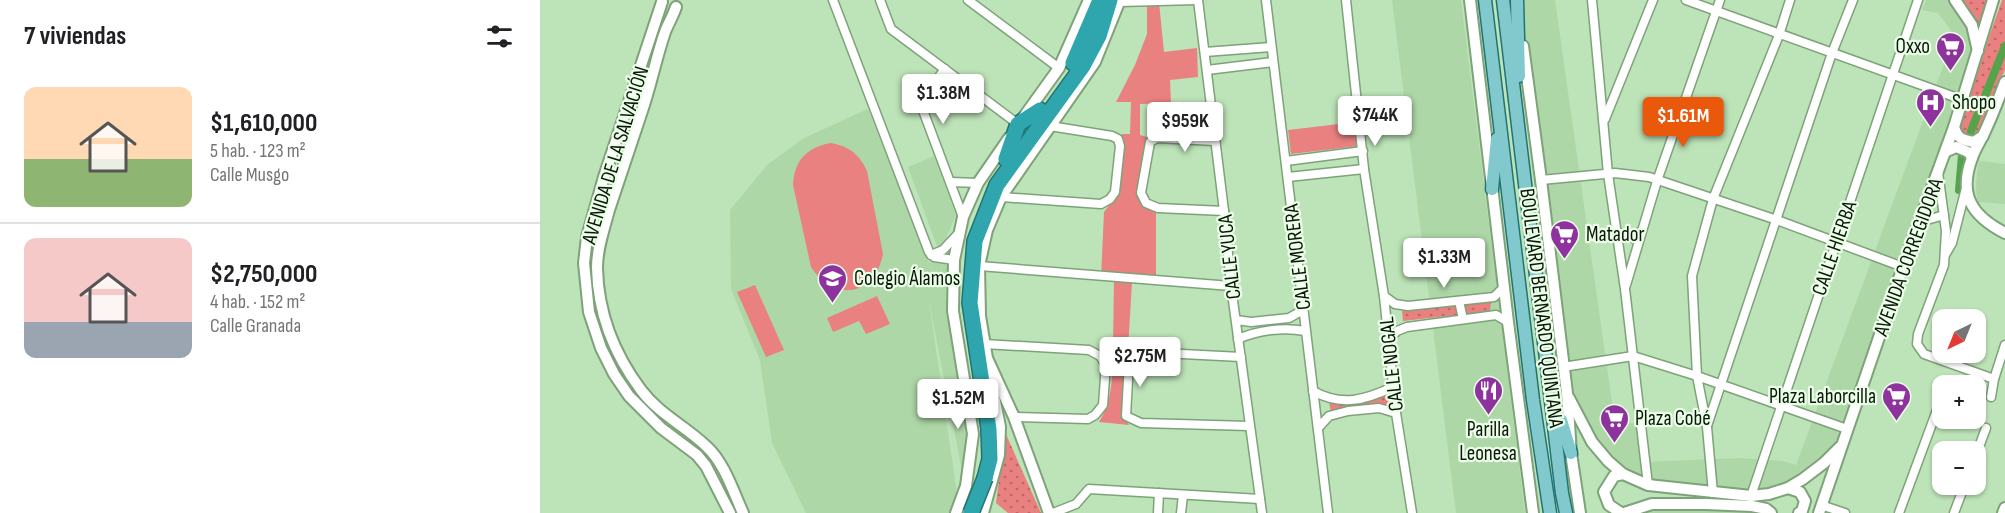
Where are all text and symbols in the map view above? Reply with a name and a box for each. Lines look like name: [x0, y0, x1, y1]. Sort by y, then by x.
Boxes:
icon: filters: [483, 20, 516, 53]
text: 7 viviendas: [24, 21, 126, 52]
supermarket icon: Oxxo: [1935, 30, 1967, 72]
place label: Oxxo: [1896, 34, 1930, 59]
street label: AVENIDA DE LA SALVACIÓN: [576, 63, 654, 248]
pin: $1.38M: [894, 74, 992, 125]
text: $1.38M: [916, 81, 970, 105]
hospital icon: Shopo: [1915, 86, 1947, 128]
place label: Shopo: [1952, 90, 1996, 115]
pin: $744K: [1333, 96, 1417, 147]
pin: $1.61M: [1634, 97, 1732, 148]
pin: $959K: [1143, 102, 1227, 153]
text: $744K: [1352, 103, 1398, 127]
text: $1.61M: [1657, 104, 1709, 128]
text: $1,610,000: [210, 108, 317, 139]
text: $959K: [1161, 109, 1209, 133]
icon: home: [72, 111, 144, 183]
text: 5 hab. · 123 m²: [210, 139, 306, 163]
text: Calle Musgo: [210, 163, 289, 187]
street label: AVENIDA CORREGIDORA: [1868, 174, 1949, 340]
street label: BOULEVARD BERNARDO QUINTANA: [1514, 187, 1569, 430]
street label: CALLE HIERBA: [1807, 197, 1863, 299]
street label: CALLE MORERA: [1278, 202, 1316, 311]
street label: CALLE YUCA: [1213, 212, 1246, 301]
supermarket icon: Matador: [1549, 218, 1581, 260]
place label: Matador: [1586, 222, 1644, 247]
pin: $1.33M: [1395, 238, 1493, 289]
text: $1.33M: [1417, 245, 1471, 269]
text: $2,750,000: [210, 259, 317, 290]
icon: home: [72, 262, 144, 334]
school or university icon: Colegio Álamos: [817, 262, 849, 304]
place label: Colegio Álamos: [854, 266, 960, 291]
text: 4 hab. · 152 m²: [210, 290, 306, 314]
north arrow: [1932, 309, 1986, 363]
map controls: [1932, 309, 1986, 495]
text: Calle Granada: [210, 314, 301, 338]
street label: CALLE NOGAL: [1374, 315, 1409, 413]
pin: $2.75M: [1091, 337, 1189, 388]
text: $2.75M: [1114, 344, 1166, 368]
restaurant icon: Parilla Leonesa: [1472, 374, 1504, 416]
button: +: [1932, 375, 1986, 429]
pin: $1.52M: [909, 379, 1007, 430]
supermarket icon: Plaza Laborcilla: [1881, 380, 1913, 422]
place label: Plaza Laborcilla: [1769, 384, 1876, 409]
text: $1.52M: [931, 386, 985, 410]
supermarket icon: Plaza Cobé: [1598, 402, 1630, 444]
place label: Plaza Cobé: [1635, 406, 1711, 431]
place label: Parilla Leonesa: [1459, 417, 1517, 466]
button: −: [1932, 441, 1986, 495]

